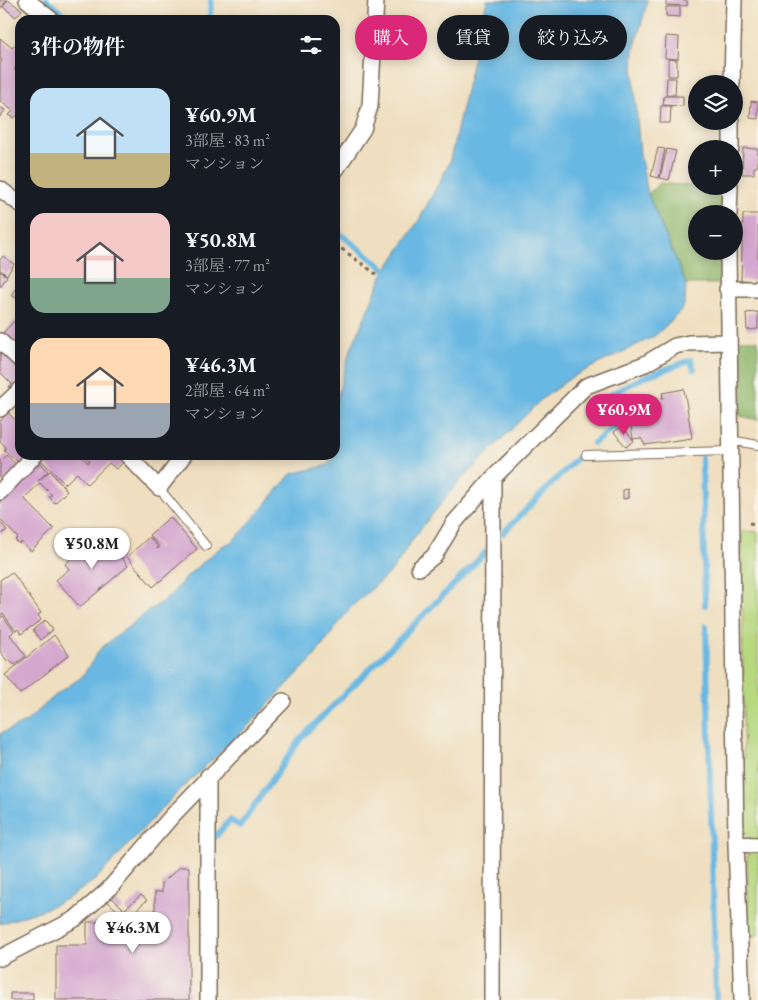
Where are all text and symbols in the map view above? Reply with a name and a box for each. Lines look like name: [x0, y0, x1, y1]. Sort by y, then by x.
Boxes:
chip: 購入: [355, 15, 427, 60]
chip: 賃貸: [437, 15, 509, 60]
chip: 絞り込み: [519, 15, 627, 60]
icon: filters: [297, 31, 325, 59]
text: 3件の物件: [30, 33, 125, 60]
map controls: [688, 75, 743, 260]
button: layers: [688, 75, 743, 130]
text: ¥60.9M: [185, 101, 256, 128]
icon: home: [70, 108, 130, 168]
text: 3部屋 · 83 m²: [185, 130, 270, 151]
button: +: [688, 140, 743, 195]
text: マンション: [185, 153, 264, 174]
button: −: [688, 205, 743, 260]
text: ¥50.8M: [185, 226, 256, 253]
icon: home: [70, 233, 130, 293]
text: 3部屋 · 77 m²: [185, 255, 270, 276]
text: マンション: [185, 278, 264, 299]
text: ¥46.3M: [185, 351, 256, 378]
icon: home: [70, 358, 130, 418]
text: 2部屋 · 64 m²: [185, 380, 270, 401]
pin: ¥60.9M: [583, 394, 665, 436]
text: ¥60.9M: [597, 399, 651, 420]
text: マンション: [185, 403, 264, 424]
pin: ¥50.8M: [51, 528, 133, 570]
text: ¥50.8M: [65, 533, 119, 554]
pin: ¥46.3M: [92, 912, 174, 954]
text: ¥46.3M: [106, 917, 160, 938]

